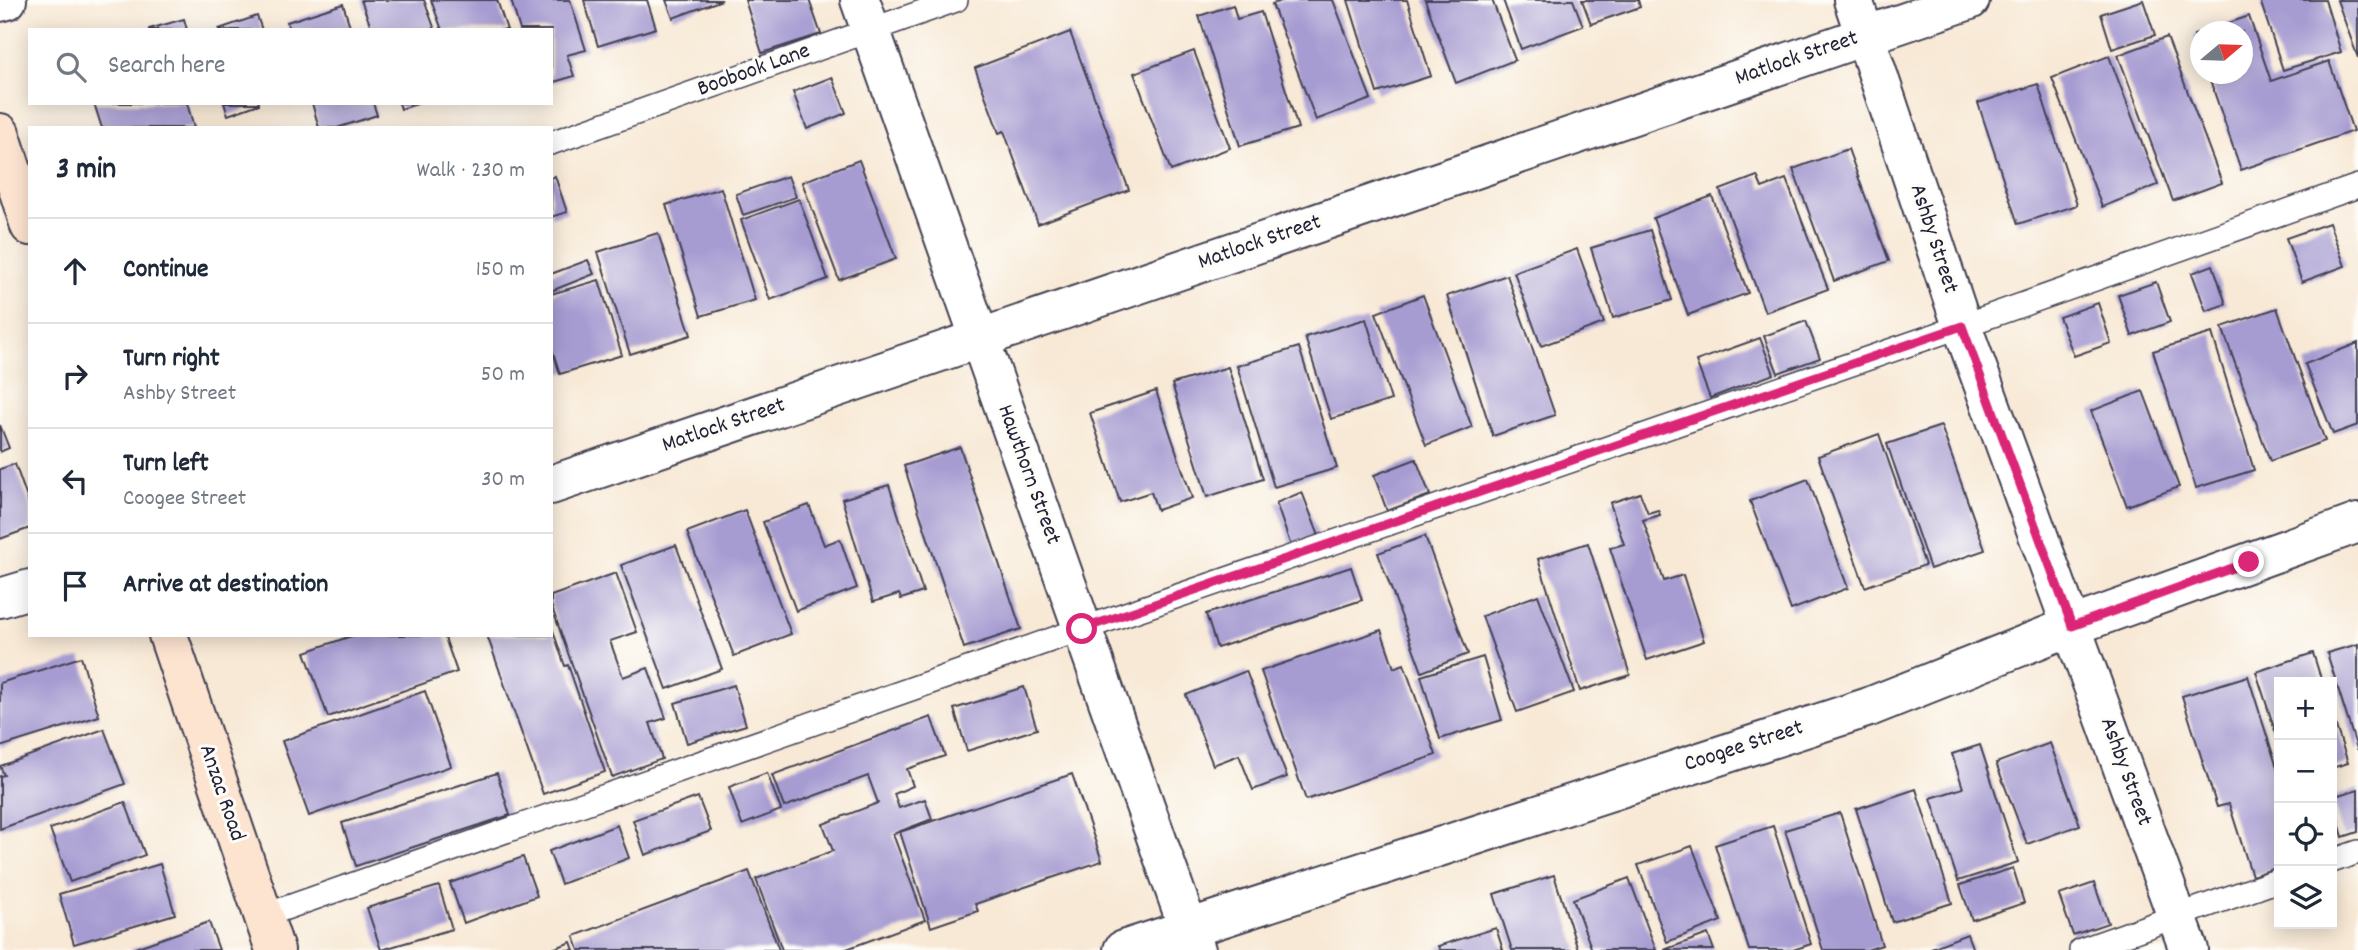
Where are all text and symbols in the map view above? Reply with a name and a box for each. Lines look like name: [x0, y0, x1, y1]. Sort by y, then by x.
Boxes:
north arrow: [2190, 21, 2253, 84]
street label: Matlock Street: [1731, 23, 1863, 95]
search box: [28, 28, 553, 105]
street label: Boobook Lane: [693, 35, 815, 107]
icon: search: [52, 48, 90, 86]
text: Search here: [108, 48, 226, 85]
text: 3 min: [56, 150, 116, 193]
text: Walk · 230 m: [416, 155, 525, 188]
street label: Ashby Street: [1900, 180, 1966, 298]
street label: Matlock Street: [1194, 207, 1326, 279]
icon: ahead: [56, 252, 94, 290]
text: Continue: [123, 252, 208, 289]
text: 150 m: [476, 254, 525, 287]
text: Turn right: [123, 341, 220, 378]
icon: right: [56, 357, 94, 395]
text: 50 m: [481, 359, 525, 392]
text: Ashby Street: [123, 378, 236, 411]
street label: Matlock Street: [658, 390, 790, 462]
street label: Hawthorn Street: [987, 400, 1069, 550]
text: Turn left: [123, 446, 209, 483]
icon: left: [56, 462, 94, 500]
text: 30 m: [481, 464, 525, 497]
text: Coogee Street: [123, 483, 246, 516]
route end: [2233, 546, 2264, 577]
icon: arrive: [56, 567, 94, 605]
text: Arrive at destination: [123, 567, 328, 604]
route start: [1066, 613, 1097, 644]
map controls: [2274, 677, 2337, 929]
button: +: [2274, 677, 2337, 740]
street label: Coogee Street: [1680, 712, 1808, 782]
street label: Ashby Street: [2090, 713, 2160, 831]
street label: Anzac Road: [189, 740, 253, 846]
button: −: [2274, 740, 2337, 803]
button: locate: [2274, 803, 2337, 866]
button: layers: [2274, 866, 2337, 929]

